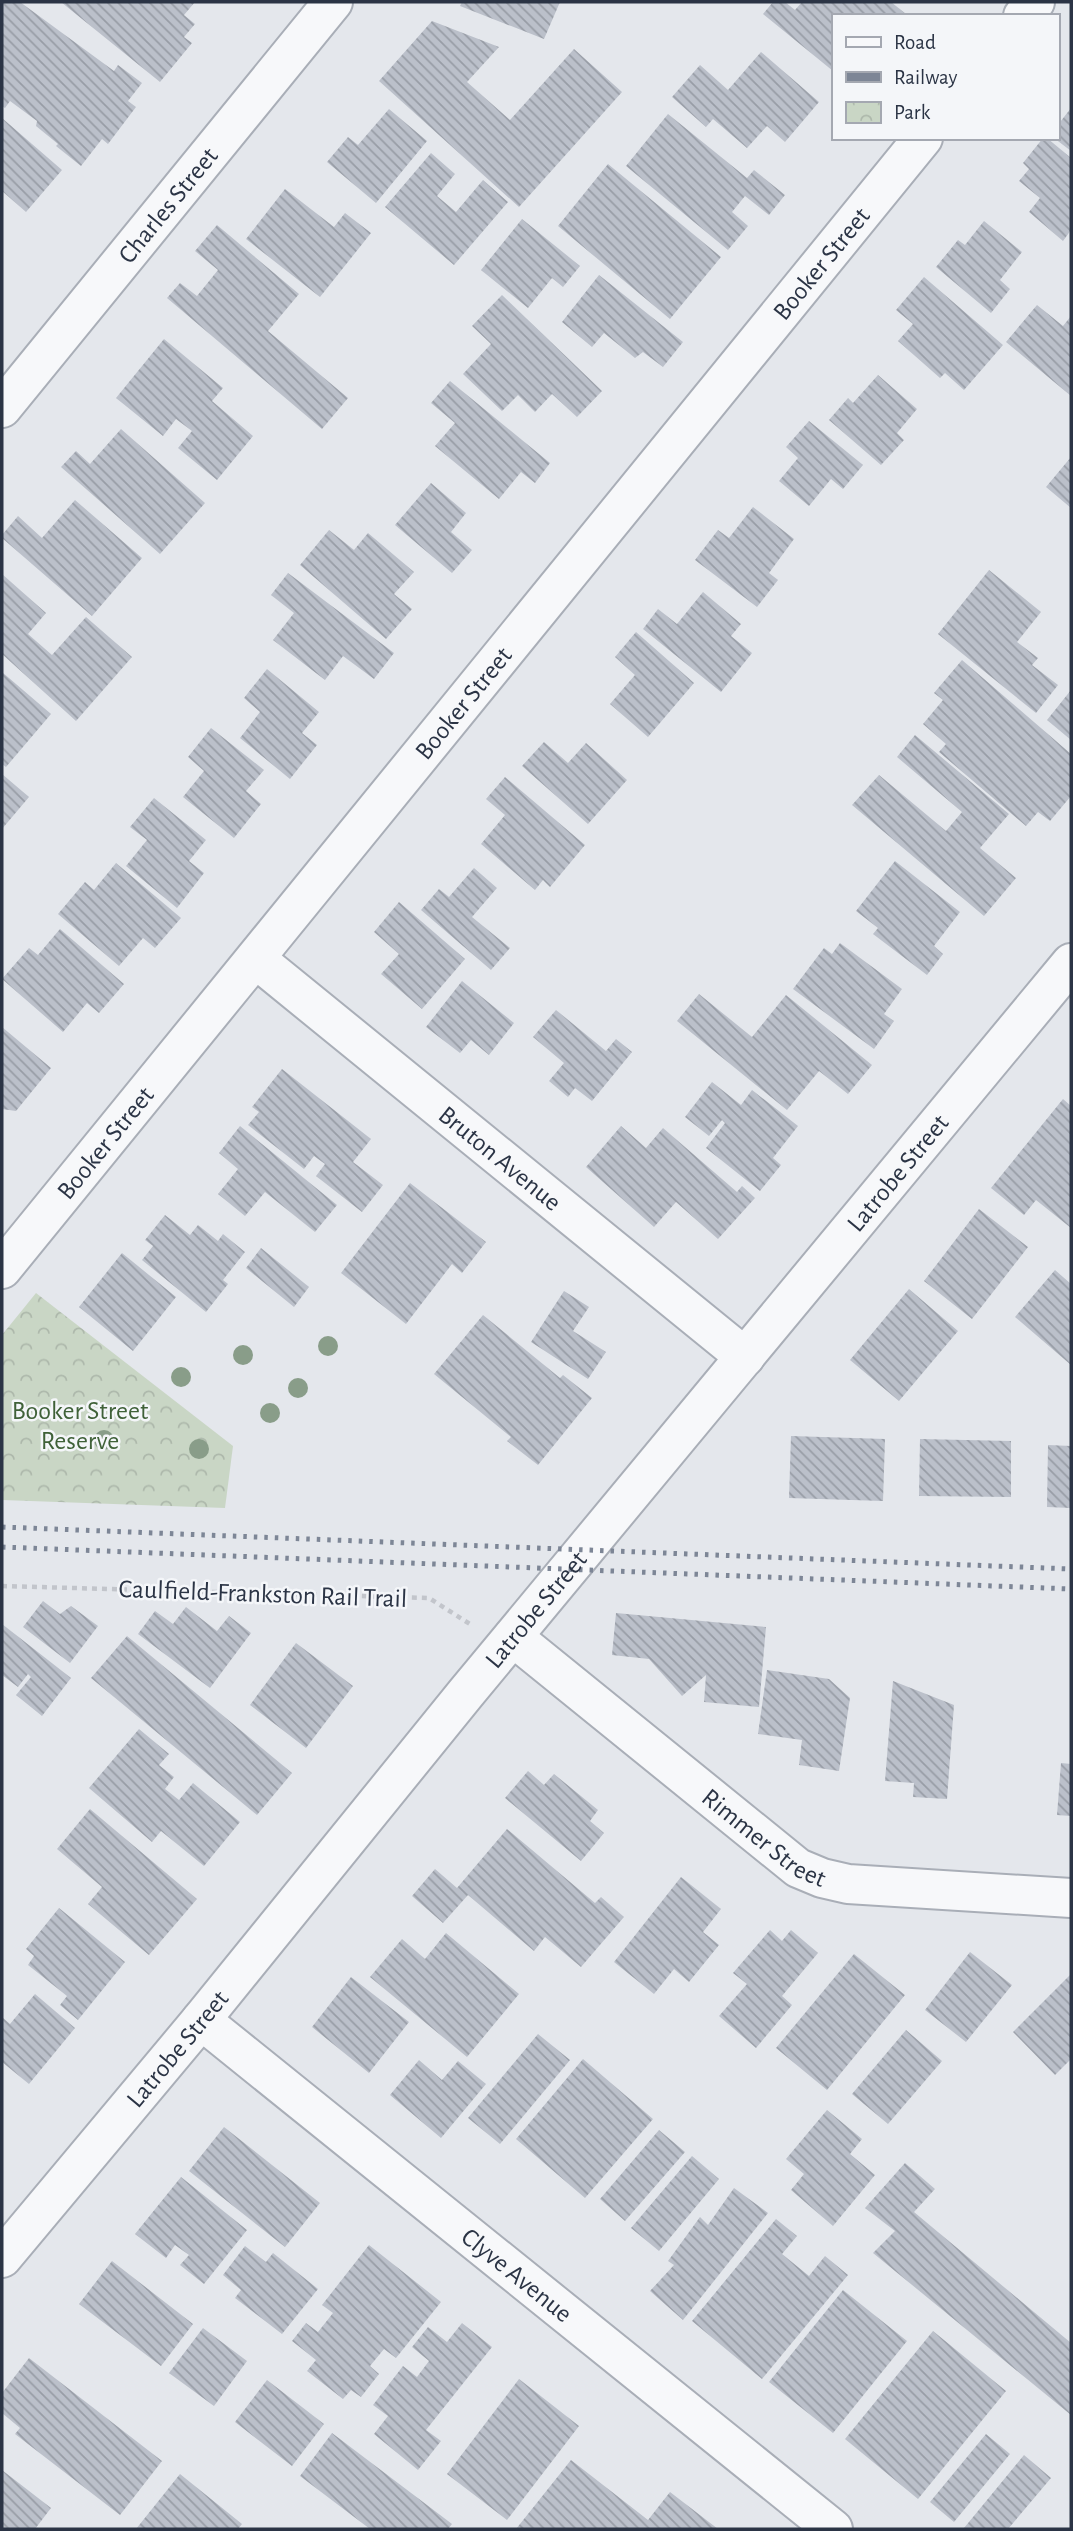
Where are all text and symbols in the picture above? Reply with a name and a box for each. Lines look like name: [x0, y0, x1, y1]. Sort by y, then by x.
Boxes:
legend: [832, 14, 1059, 140]
text: Road: [894, 32, 936, 53]
text: Railway: [894, 67, 957, 88]
text: Park: [894, 102, 931, 123]
street label: Charles Street: [114, 143, 223, 268]
street label: Booker Street: [769, 203, 875, 325]
street label: Booker Street: [410, 642, 517, 765]
street label: Booker Street: [52, 1082, 159, 1204]
street label: Bruton Avenue: [434, 1101, 566, 1216]
street label: Latrobe Street: [842, 1110, 954, 1237]
park label: Booker Street Reserve: [12, 1398, 148, 1454]
street label: Latrobe Street: [481, 1546, 592, 1673]
street label: Caulfield-Frankston Rail Trail: [118, 1576, 408, 1612]
street label: Rimmer Street: [697, 1784, 830, 1892]
street label: Latrobe Street: [122, 1986, 234, 2112]
street label: Clyve Avenue: [456, 2223, 577, 2328]

